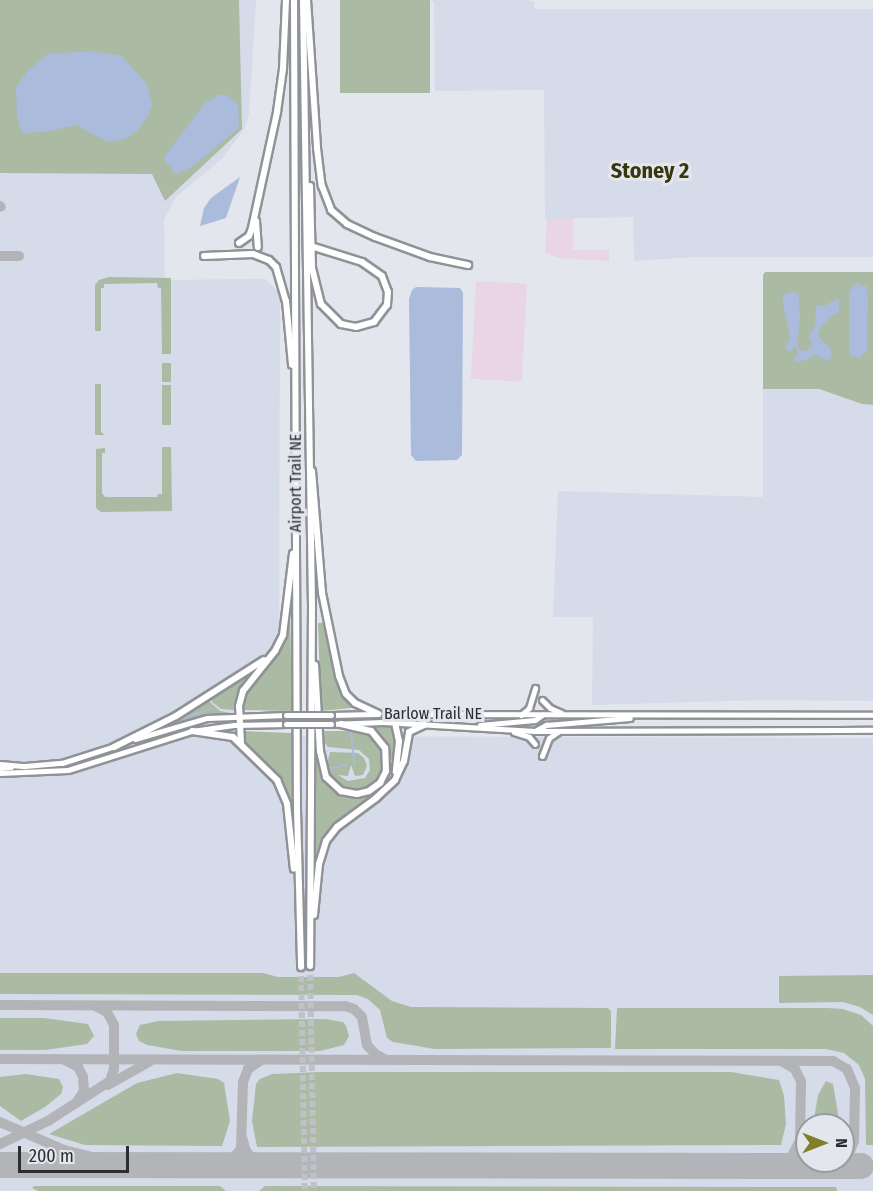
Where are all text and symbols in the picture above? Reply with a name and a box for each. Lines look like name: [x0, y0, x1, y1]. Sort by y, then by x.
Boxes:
district label: Stoney 2: [611, 158, 689, 184]
street label: Airport Trail NE: [286, 434, 306, 532]
street label: Barlow Trail NE: [384, 704, 482, 724]
north arrow: [795, 1113, 855, 1173]
scale bar: [21, 1134, 132, 1172]
text: N: [832, 1138, 851, 1148]
text: 200 m: [29, 1145, 74, 1167]

